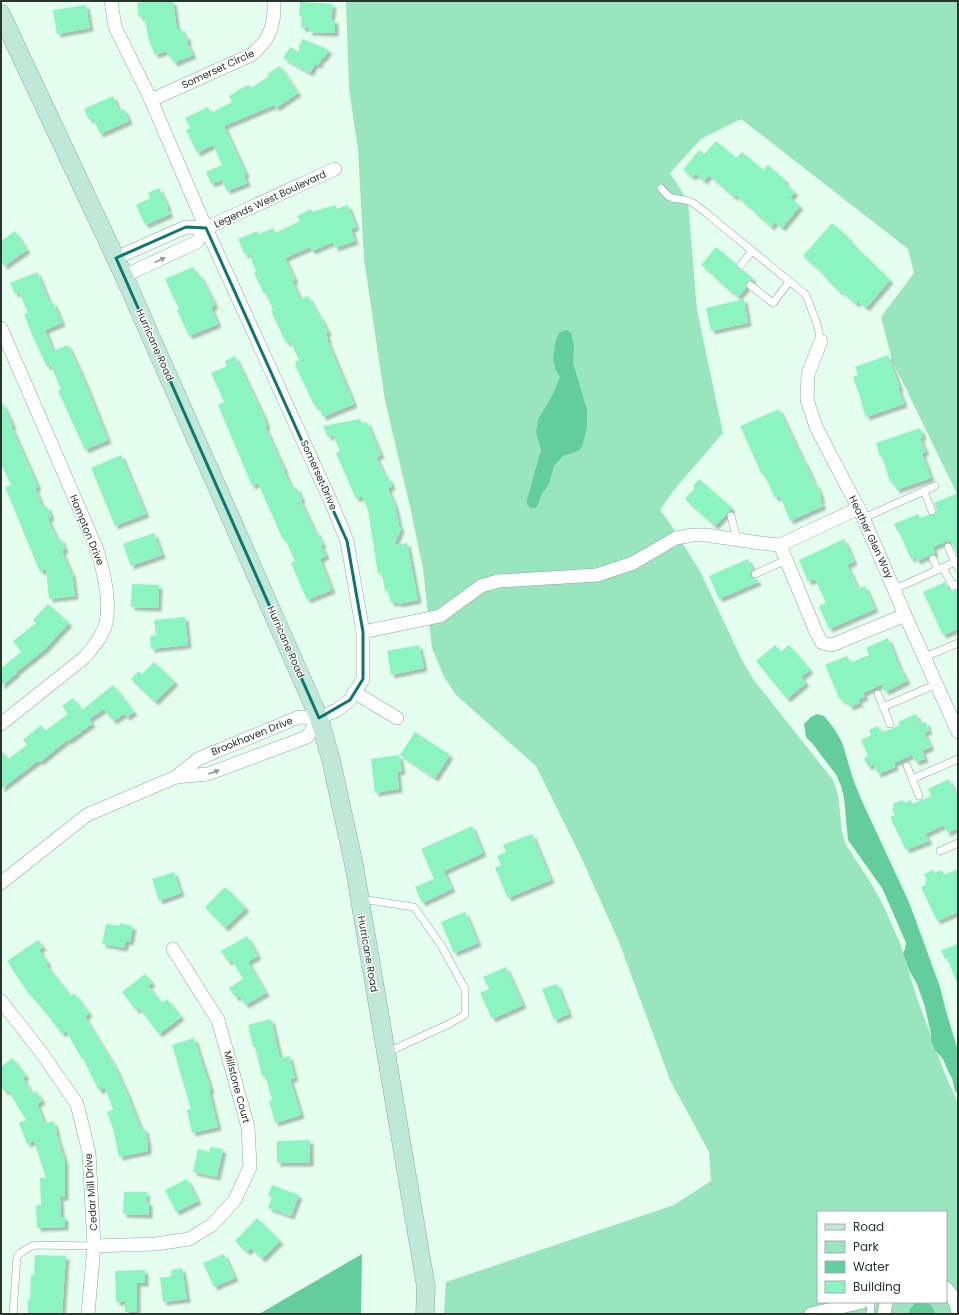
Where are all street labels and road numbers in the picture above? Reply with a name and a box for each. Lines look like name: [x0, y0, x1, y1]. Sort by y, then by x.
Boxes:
street label: Somerset Circle: [179, 46, 257, 92]
street label: Legends West Boulevard: [211, 166, 329, 232]
street label: Hurricane Road: [132, 307, 178, 383]
street label: Somerset Drive: [297, 438, 341, 512]
street label: Hampton Drive: [66, 492, 108, 568]
street label: Heather Glen Way: [845, 493, 897, 581]
street label: Hurricane Road: [263, 604, 309, 680]
street label: Brookhaven Drive: [209, 713, 295, 759]
street label: Hurricane Road: [354, 915, 382, 993]
street label: Millstone Court: [220, 1049, 254, 1125]
street label: Cedar Mill Drive: [81, 1153, 101, 1231]

